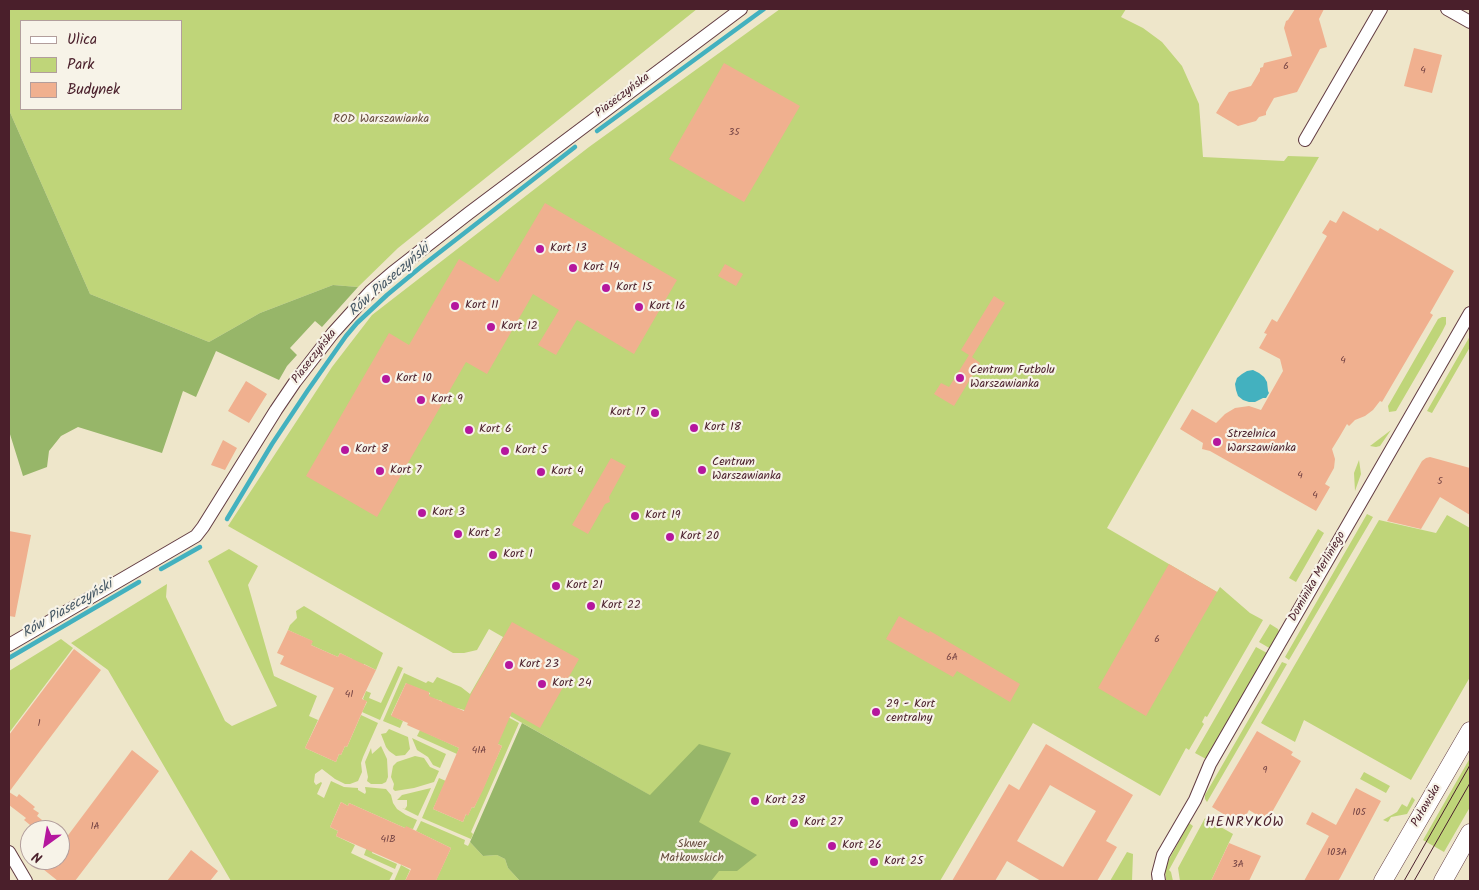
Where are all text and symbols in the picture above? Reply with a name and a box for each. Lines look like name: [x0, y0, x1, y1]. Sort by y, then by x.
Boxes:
legend: [20, 20, 182, 110]
text: Ulica: [67, 28, 97, 52]
text: Park: [67, 53, 94, 77]
house number: 6: [1283, 61, 1289, 73]
house number: 4: [1420, 65, 1426, 77]
street label: Piaseczyńska: [593, 71, 653, 121]
text: Budynek: [67, 78, 120, 102]
park label: ROD Warszawianka: [333, 113, 429, 127]
house number: 35: [728, 127, 740, 139]
water label: Rów Piaseczyński: [346, 241, 434, 321]
place label: Kort 13: [550, 242, 587, 256]
marker: Kort 13: [534, 243, 546, 255]
place label: Kort 14: [583, 261, 619, 275]
marker: Kort 14: [567, 262, 579, 274]
place label: Kort 15: [616, 281, 652, 295]
marker: Kort 15: [600, 282, 612, 294]
place label: Kort 11: [465, 299, 498, 313]
marker: Kort 11: [449, 300, 461, 312]
place label: Kort 16: [649, 300, 685, 314]
marker: Kort 16: [633, 301, 645, 313]
place label: Kort 12: [501, 320, 538, 334]
marker: Kort 12: [485, 321, 497, 333]
street label: Piaseczyńska: [289, 327, 341, 387]
house number: 4: [1340, 355, 1346, 367]
place label: Centrum Futbolu Warszawianka: [970, 364, 1055, 392]
place label: Kort 10: [396, 372, 432, 386]
marker: Centrum Futbolu Warszawianka: [954, 372, 966, 384]
marker: Kort 10: [380, 373, 392, 385]
place label: Kort 9: [431, 393, 463, 407]
marker: Kort 9: [415, 394, 427, 406]
place label: Kort 17: [610, 406, 645, 420]
marker: Kort 17: [649, 407, 661, 419]
place label: Kort 18: [704, 421, 741, 435]
marker: Kort 18: [688, 422, 700, 434]
place label: Kort 6: [479, 423, 512, 437]
marker: Kort 6: [463, 424, 475, 436]
place label: Strzelnica Warszawianka: [1227, 428, 1296, 456]
marker: Strzelnica Warszawianka: [1211, 436, 1223, 448]
place label: Kort 8: [355, 443, 388, 457]
marker: Kort 8: [339, 444, 351, 456]
place label: Kort 5: [515, 444, 547, 458]
marker: Kort 5: [499, 445, 511, 457]
place label: Centrum Warszawianka: [712, 456, 781, 484]
place label: Kort 7: [390, 464, 421, 478]
marker: Centrum Warszawianka: [696, 464, 708, 476]
marker: Kort 7: [374, 465, 386, 477]
place label: Kort 4: [551, 465, 584, 479]
marker: Kort 4: [535, 466, 547, 478]
house number: 4: [1297, 470, 1303, 482]
house number: 5: [1437, 476, 1443, 488]
house number: 4: [1312, 490, 1318, 502]
place label: Kort 3: [432, 506, 465, 520]
marker: Kort 3: [416, 507, 428, 519]
place label: Kort 19: [645, 509, 681, 523]
marker: Kort 19: [629, 510, 641, 522]
place label: Kort 2: [468, 527, 501, 541]
marker: Kort 2: [452, 528, 464, 540]
place label: Kort 20: [680, 530, 719, 544]
street label: Dominika Merliniego: [1286, 530, 1350, 624]
marker: Kort 20: [664, 531, 676, 543]
place label: Kort 1: [503, 548, 533, 562]
marker: Kort 1: [487, 549, 499, 561]
water label: Rów Piaseczyński: [20, 577, 116, 643]
place label: Kort 21: [566, 579, 603, 593]
marker: Kort 21: [550, 580, 562, 592]
place label: Kort 22: [601, 599, 641, 613]
marker: Kort 22: [585, 600, 597, 612]
house number: 6: [1154, 634, 1160, 646]
house number: 6A: [946, 652, 958, 664]
place label: Kort 23: [519, 658, 559, 672]
marker: Kort 23: [503, 659, 515, 671]
place label: Kort 24: [552, 677, 592, 691]
marker: Kort 24: [536, 678, 548, 690]
house number: 41: [345, 689, 353, 701]
place label: 29 - Kort centralny: [886, 698, 935, 726]
marker: 29 - Kort centralny: [870, 706, 882, 718]
house number: 1: [37, 718, 41, 730]
house number: 41A: [472, 745, 486, 757]
house number: 9: [1263, 765, 1267, 777]
street label: Puławska: [1409, 782, 1445, 830]
place label: Kort 28: [765, 794, 805, 808]
marker: Kort 28: [749, 795, 761, 807]
house number: 105: [1352, 807, 1366, 819]
place label: Kort 27: [804, 816, 842, 830]
district label: HENRYKÓW: [1204, 816, 1286, 832]
marker: Kort 27: [788, 817, 800, 829]
north arrow: [20, 820, 70, 870]
house number: 1A: [90, 821, 100, 833]
house number: 41B: [380, 834, 396, 846]
park label: Skwer Małkowskich: [660, 838, 724, 866]
place label: Kort 26: [842, 839, 882, 853]
marker: Kort 26: [826, 840, 838, 852]
text: N: [28, 845, 47, 869]
house number: 103A: [1327, 847, 1347, 859]
place label: Kort 25: [884, 855, 923, 869]
marker: Kort 25: [868, 856, 880, 868]
house number: 3A: [1232, 859, 1244, 871]

